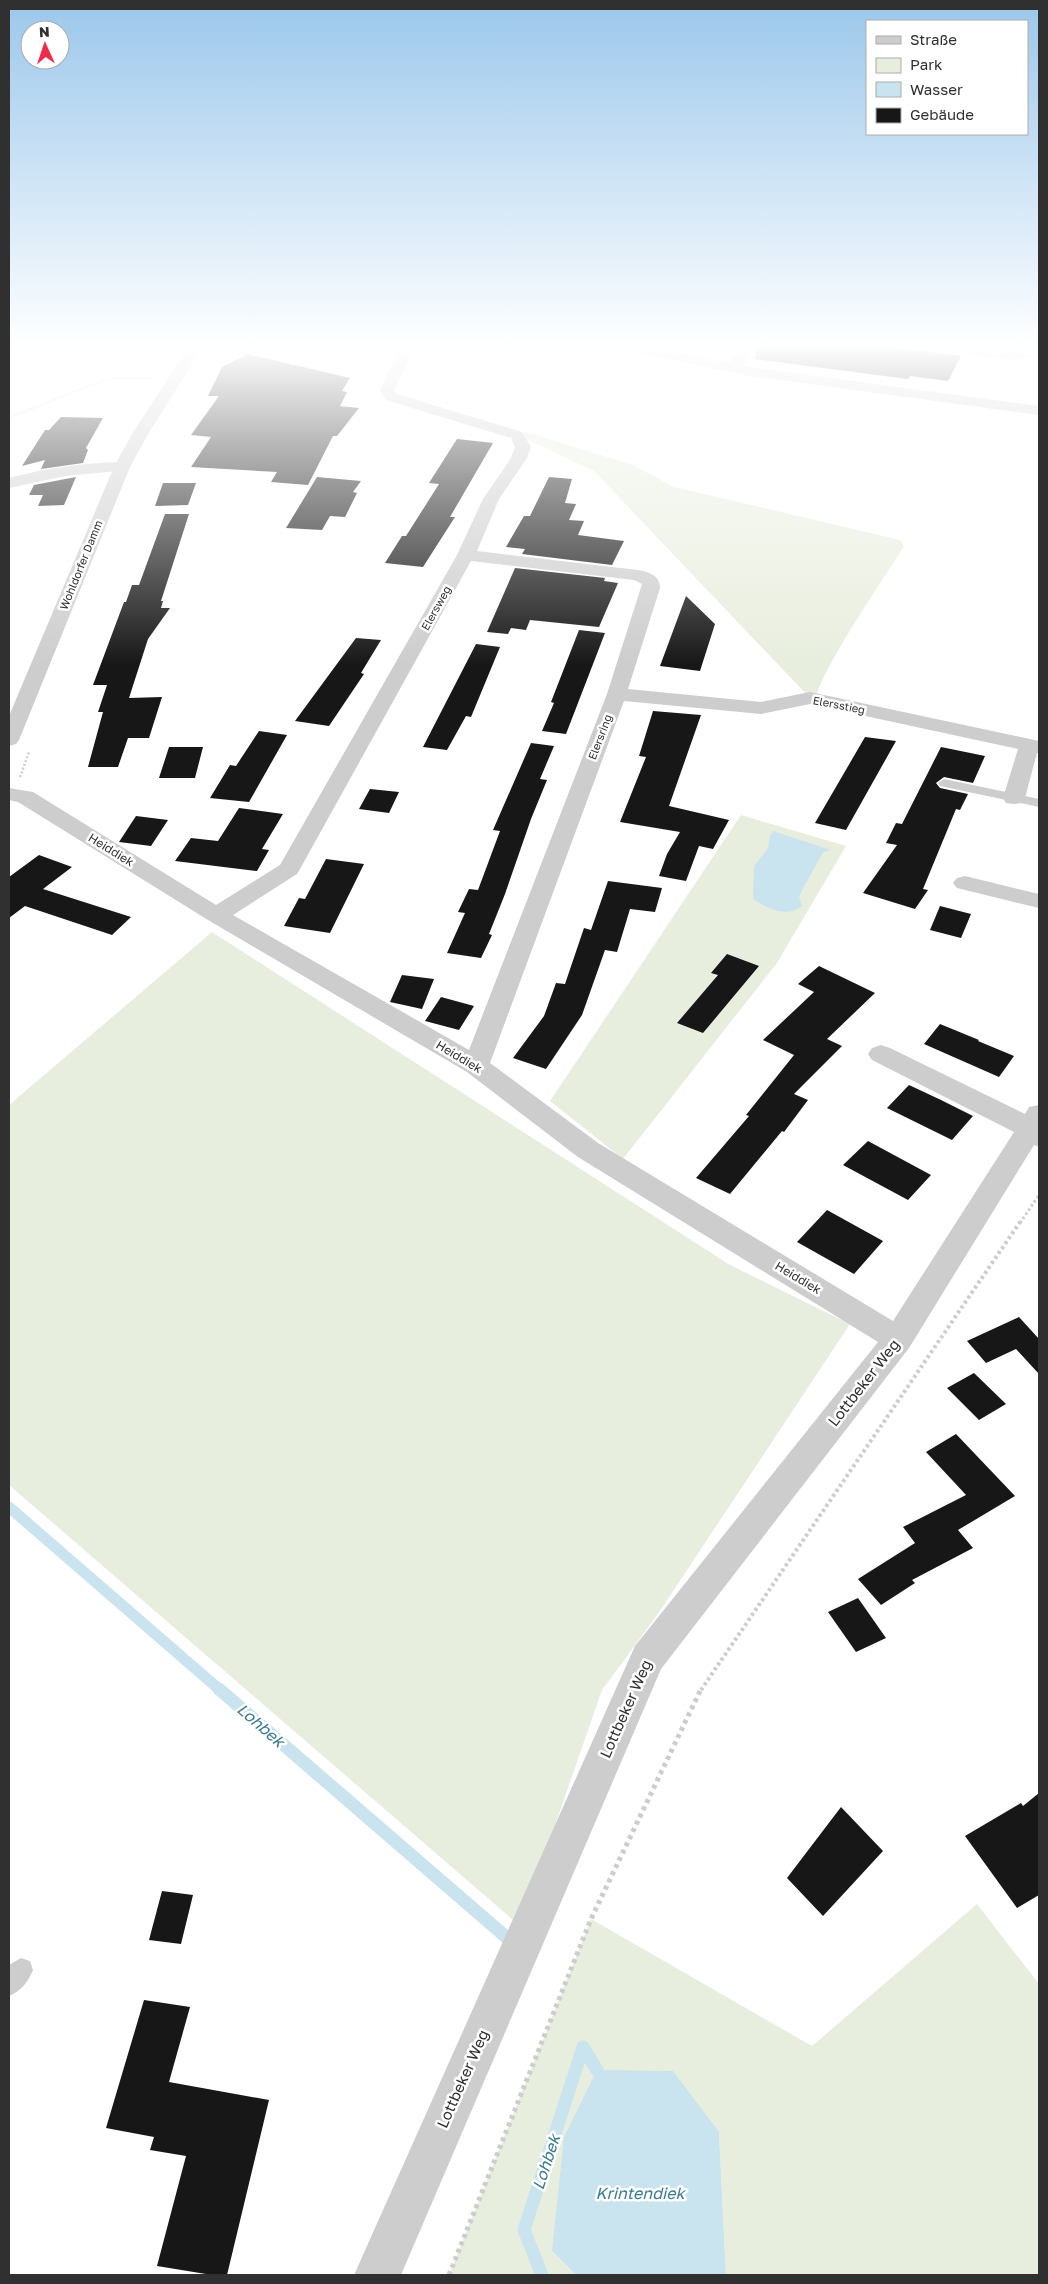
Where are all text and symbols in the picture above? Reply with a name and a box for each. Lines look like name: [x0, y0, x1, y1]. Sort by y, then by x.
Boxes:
north arrow: [20, 20, 70, 70]
legend: [866, 20, 1028, 135]
text: N: [39, 23, 50, 40]
text: Straße: [910, 30, 957, 48]
text: Park: [910, 55, 943, 73]
text: Wasser: [910, 80, 963, 98]
text: Gebäude: [910, 105, 974, 123]
street label: Wohldorfer Damm: [57, 518, 104, 612]
street label: Elersweg: [418, 583, 453, 632]
street label: Elersstieg: [812, 693, 866, 716]
street label: Elersring: [585, 712, 614, 761]
street label: Heiddiek: [86, 830, 137, 870]
street label: Heiddiek: [434, 1037, 485, 1076]
street label: Heiddiek: [773, 1258, 824, 1297]
street label: Lottbeker Weg: [824, 1335, 903, 1429]
street label: Lottbeker Weg: [595, 1657, 655, 1760]
water label: Lohbek: [233, 1699, 290, 1752]
street label: Lottbeker Weg: [432, 2027, 492, 2130]
water label: Lohbek: [528, 2130, 565, 2192]
water label: Krintendiek: [595, 2183, 687, 2203]

